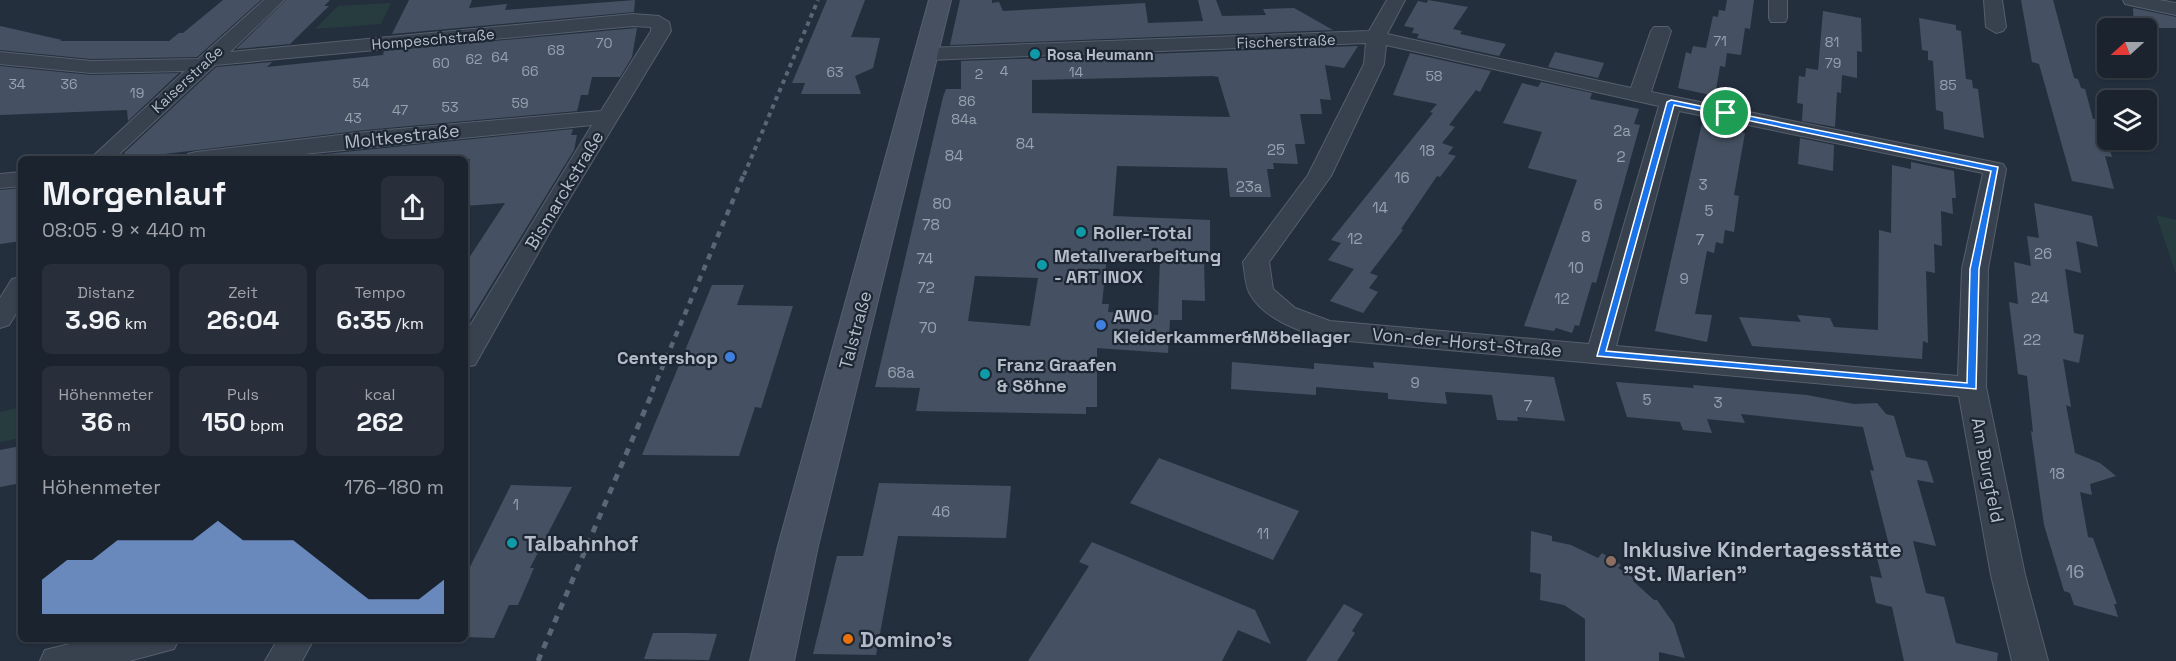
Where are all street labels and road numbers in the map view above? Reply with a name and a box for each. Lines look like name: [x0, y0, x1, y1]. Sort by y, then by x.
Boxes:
street label: Hompeschstraße: [371, 24, 495, 54]
street label: Fischerstraße: [1236, 30, 1336, 52]
street label: Kaiserstraße: [147, 41, 227, 117]
street label: Moltkestraße: [343, 119, 461, 153]
street label: Bismarckstraße: [519, 126, 609, 254]
street label: Talstraße: [834, 288, 876, 372]
street label: Von-der-Horst-Straße: [1371, 322, 1563, 362]
street label: Am Burgfeld: [1967, 415, 2009, 525]

